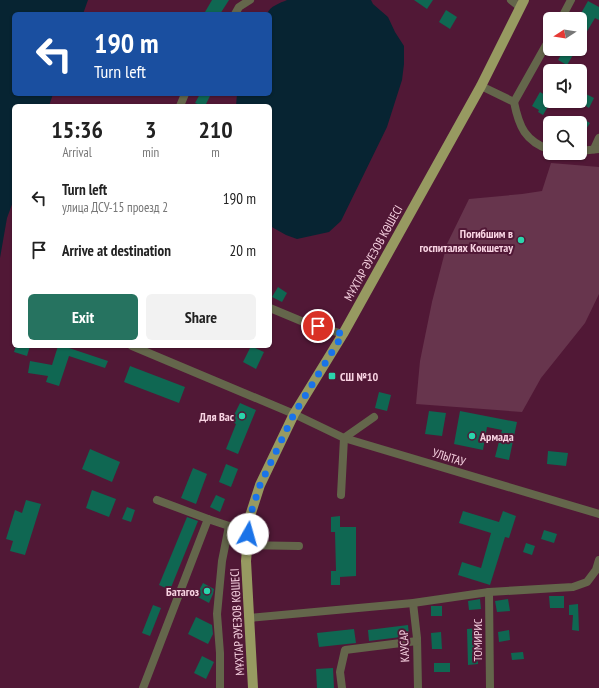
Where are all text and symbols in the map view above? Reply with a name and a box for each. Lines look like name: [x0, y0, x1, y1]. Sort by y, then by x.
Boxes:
north arrow: [543, 12, 587, 56]
map controls: [543, 12, 587, 160]
text: 190 m: [94, 24, 158, 61]
icon: left: [28, 28, 80, 80]
text: Turn left: [94, 60, 146, 83]
button: sound: [543, 64, 587, 108]
text: 15:36: [51, 114, 103, 145]
text: 3: [145, 114, 156, 145]
text: 210: [198, 114, 233, 145]
button: search: [543, 116, 587, 160]
text: Arrival: [62, 144, 92, 161]
text: min: [142, 144, 159, 161]
text: m: [211, 144, 220, 161]
text: Turn left: [62, 180, 107, 199]
icon: left: [28, 187, 50, 209]
text: 190 m: [223, 189, 256, 208]
text: улица ДСУ-15 проезд 2: [62, 199, 168, 216]
street label: МҰХТАР ӘУЕЗОВ КӨШЕСІ: [340, 202, 406, 304]
place label: Погибшим в госпиталях Кокшетау: [419, 226, 513, 255]
marker: Погибшим в госпиталях Кокшетау: [516, 235, 526, 245]
icon: arrive: [28, 239, 50, 261]
text: Arrive at destination: [62, 241, 171, 260]
text: 20 m: [230, 241, 256, 260]
button: Exit: [28, 294, 138, 340]
button: Share: [146, 294, 256, 340]
pin: [301, 309, 335, 343]
icon: arrive: [307, 315, 329, 337]
place label: СШ №10: [340, 369, 378, 384]
marker: СШ №10: [327, 371, 337, 381]
place label: Для Вас: [199, 409, 235, 424]
marker: Для Вас: [237, 411, 247, 421]
place label: Армада: [479, 429, 514, 444]
marker: Армада: [467, 431, 477, 441]
street label: УЛЫТАУ: [431, 445, 468, 469]
position arrow: [227, 513, 269, 555]
street label: МҰХТАР ӘУЕЗОВ КӨШЕСІ: [227, 568, 247, 676]
place label: Батагоз: [166, 584, 199, 599]
marker: Батагоз: [202, 586, 212, 596]
street label: ТОМИРИС: [470, 618, 485, 662]
street label: КАУСАР: [396, 629, 412, 663]

